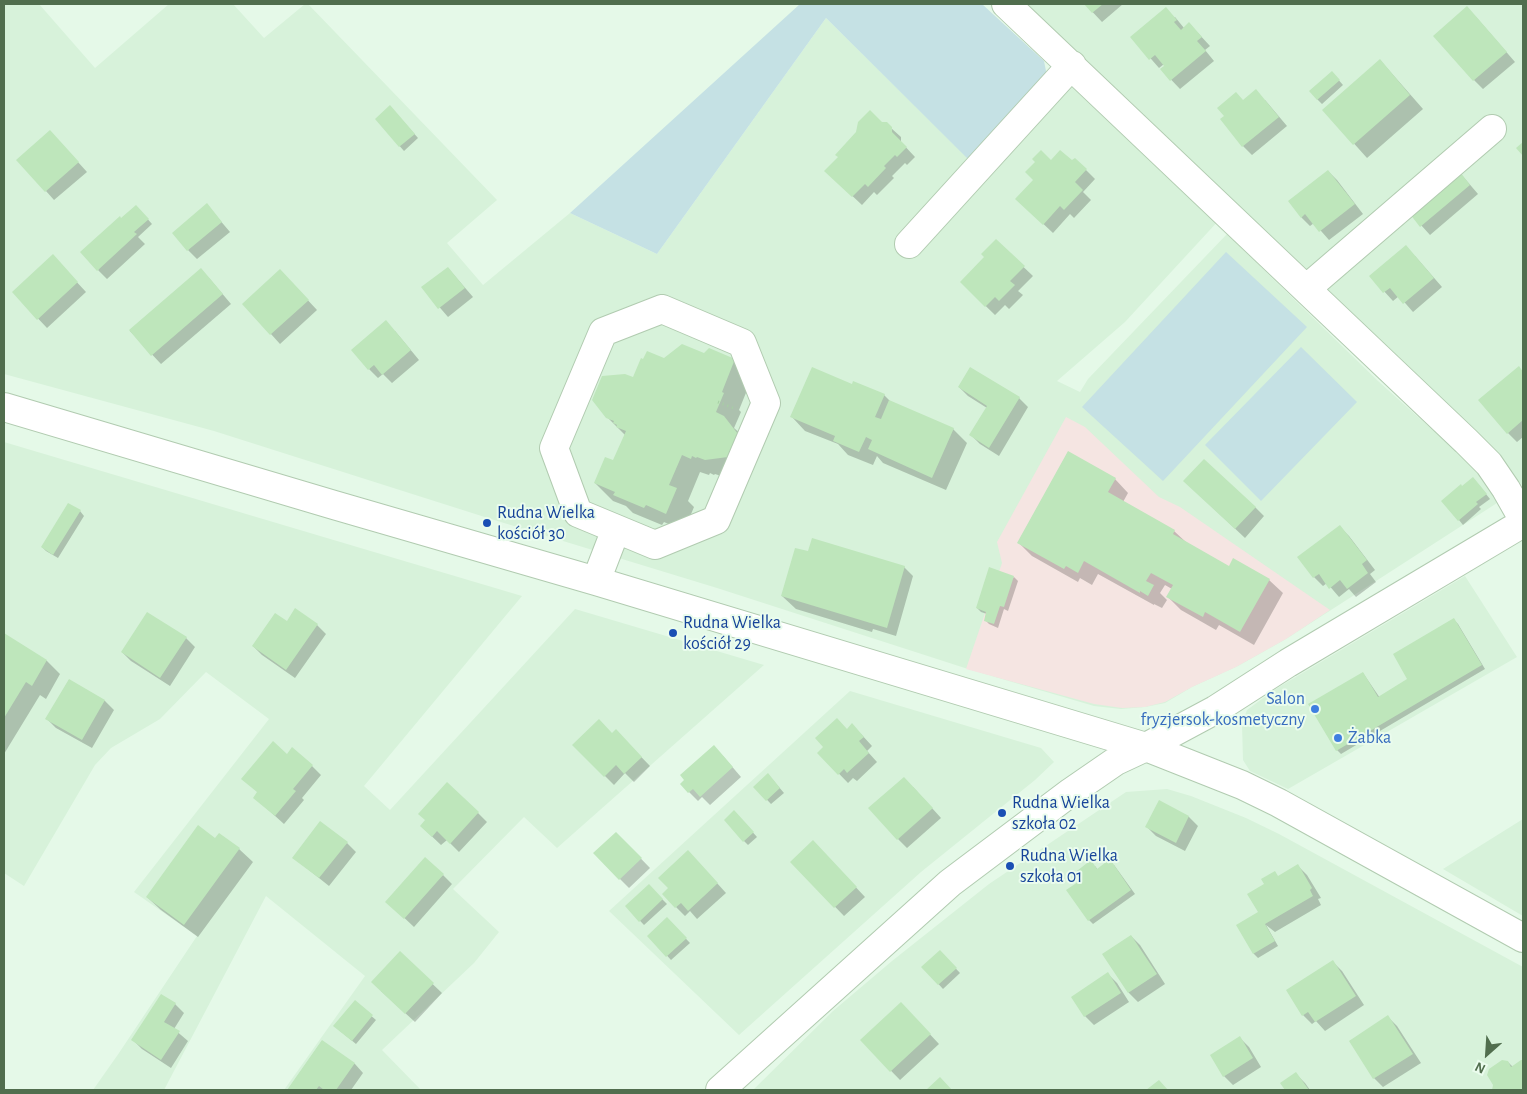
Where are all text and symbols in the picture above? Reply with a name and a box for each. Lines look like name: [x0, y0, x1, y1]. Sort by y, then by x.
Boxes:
place label: Rudna Wielka kościół 30: [497, 502, 595, 544]
marker: Rudna Wielka kościół 30: [481, 517, 493, 529]
place label: Rudna Wielka kościół 29: [683, 612, 781, 654]
marker: Rudna Wielka kościół 29: [667, 627, 679, 639]
place label: Salon fryzjersok-kosmetyczny: [1141, 688, 1305, 731]
marker: Salon fryzjersok-kosmetyczny: [1309, 703, 1321, 715]
place label: Żabka: [1348, 727, 1391, 749]
marker: Żabka: [1332, 732, 1344, 744]
place label: Rudna Wielka szkoła 02: [1012, 792, 1110, 834]
marker: Rudna Wielka szkoła 02: [996, 807, 1008, 819]
place label: Rudna Wielka szkoła 01: [1020, 845, 1118, 888]
marker: Rudna Wielka szkoła 01: [1004, 860, 1016, 872]
north arrow: [1462, 1029, 1512, 1079]
text: N: [1473, 1059, 1488, 1076]

